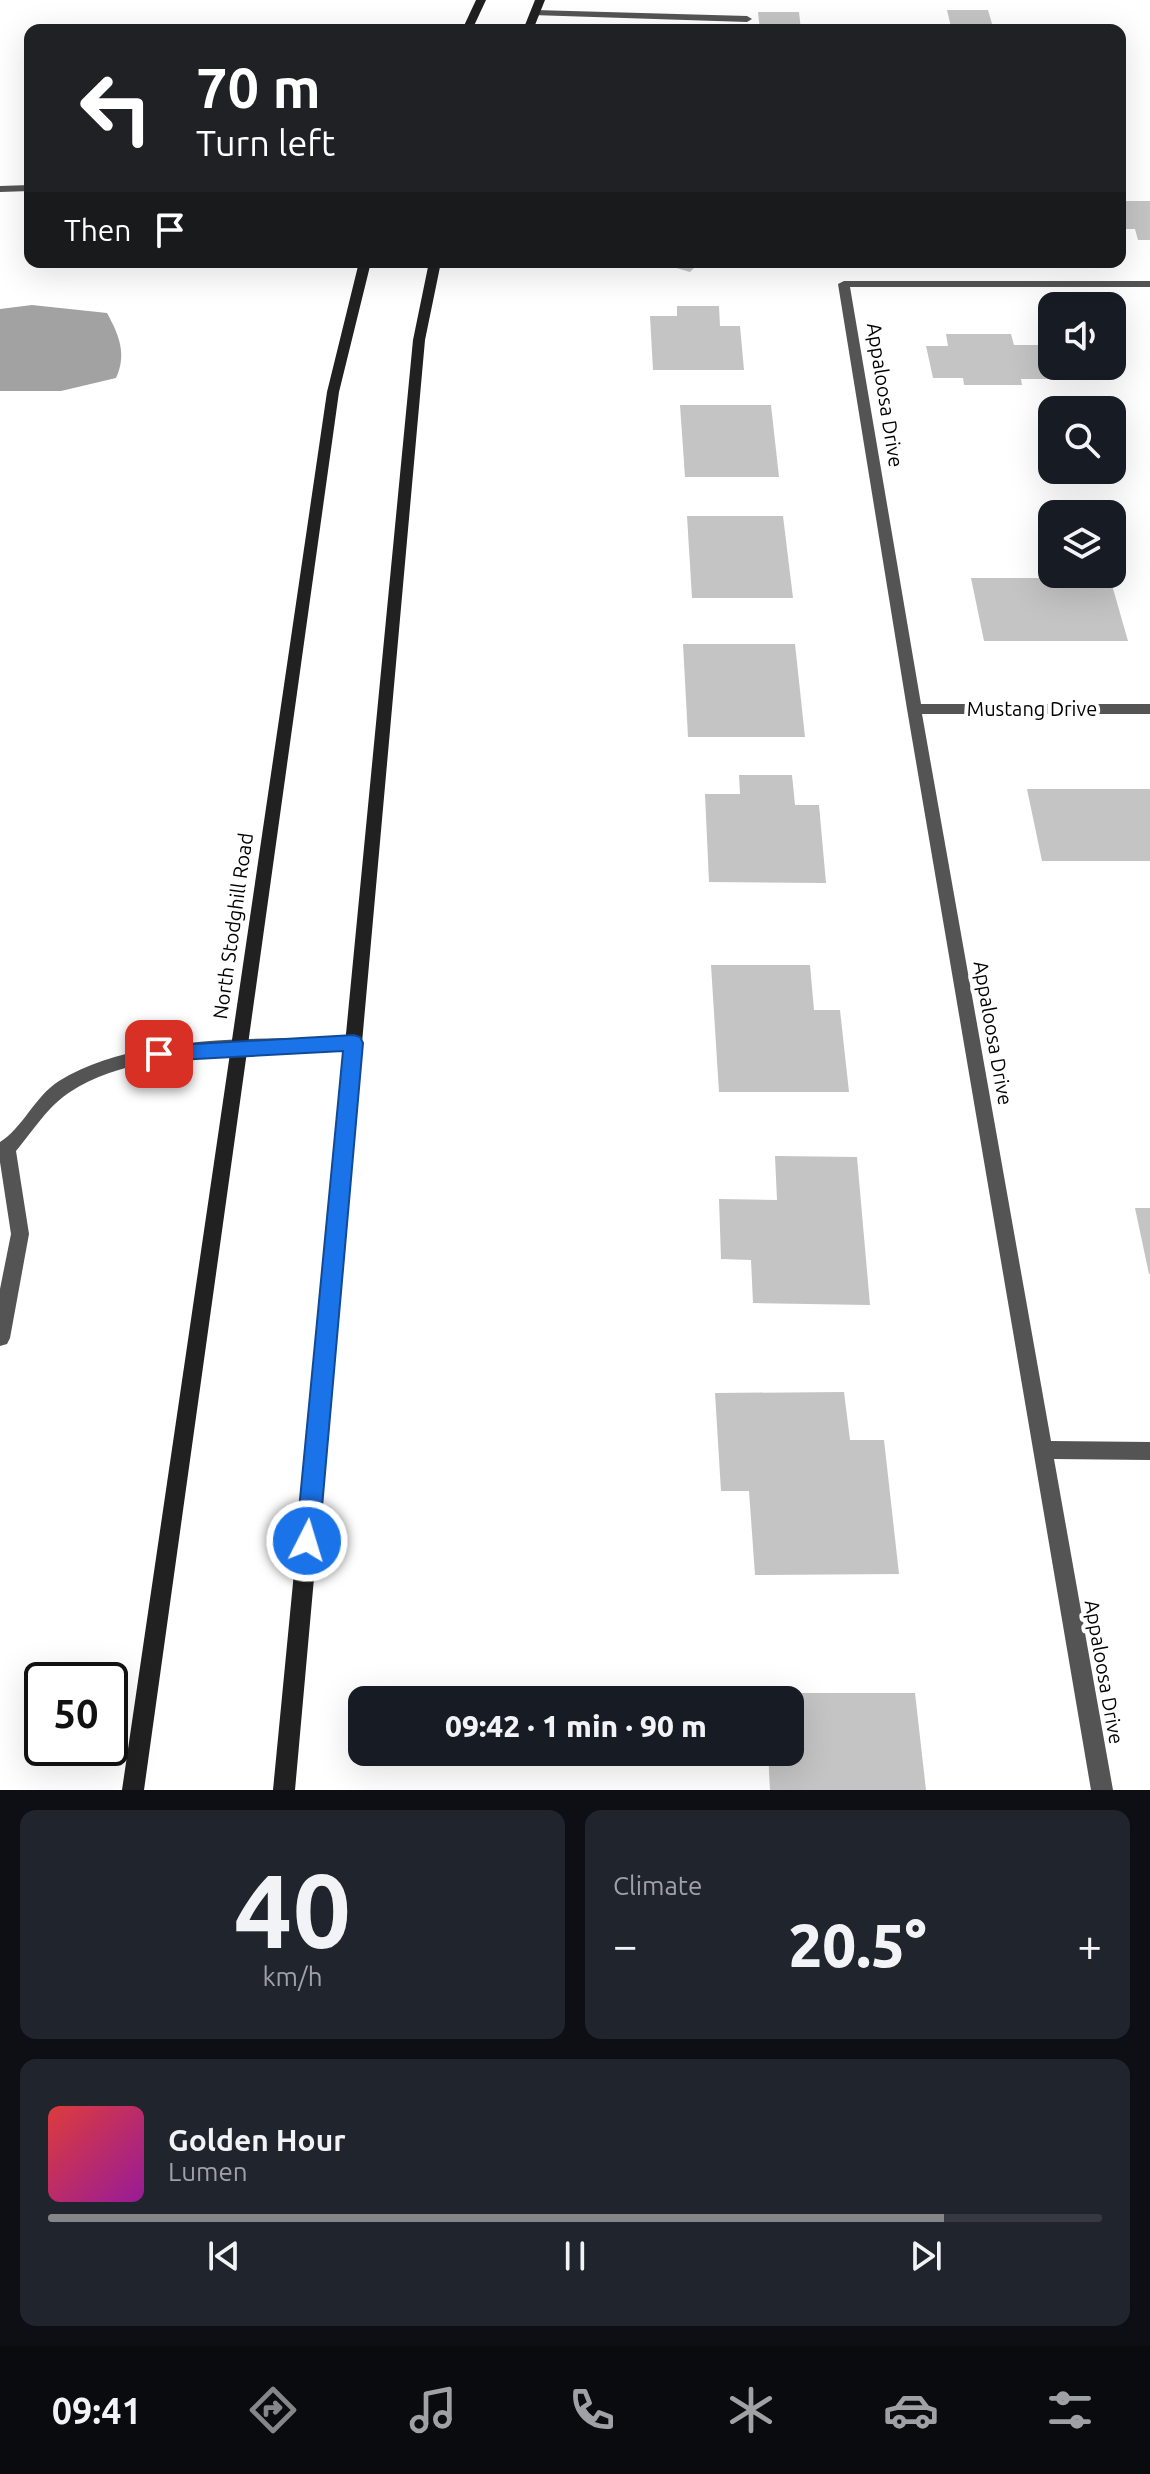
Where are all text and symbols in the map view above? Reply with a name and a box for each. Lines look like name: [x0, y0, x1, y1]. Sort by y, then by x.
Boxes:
icon: left: [64, 56, 168, 160]
text: 70 m: [196, 56, 321, 119]
text: Turn left: [196, 122, 335, 163]
icon: arrive: [148, 208, 192, 252]
text: Then: [64, 213, 132, 247]
map controls: [1038, 292, 1126, 588]
button: sound: [1038, 292, 1126, 380]
street label: Appaloosa Drive: [863, 321, 908, 469]
button: search: [1038, 396, 1126, 484]
button: layers: [1038, 500, 1126, 588]
street label: Mustang Drive: [967, 697, 1097, 720]
street label: North Stodghill Road: [208, 831, 257, 1021]
street label: Appaloosa Drive: [969, 959, 1018, 1107]
pin: [125, 1020, 193, 1088]
icon: arrive: [137, 1032, 181, 1076]
position arrow: [265, 1499, 349, 1583]
street label: Appaloosa Drive: [1080, 1598, 1129, 1746]
speed limit sign: 50: [24, 1662, 128, 1766]
text: 09:42 · 1 min · 90 m: [445, 1709, 707, 1743]
text: 40: [234, 1851, 351, 1968]
text: Climate: [613, 1871, 702, 1900]
text: 20.5°: [788, 1911, 927, 1978]
text: −: [613, 1920, 638, 1969]
text: +: [1077, 1920, 1102, 1969]
text: km/h: [262, 1962, 323, 1991]
text: Golden Hour: [168, 2123, 346, 2157]
text: Lumen: [168, 2157, 248, 2186]
icon: previous: [202, 2234, 246, 2278]
icon: pause: [553, 2234, 597, 2278]
icon: next: [904, 2234, 948, 2278]
icon: directions: [245, 2382, 301, 2438]
icon: music: [405, 2382, 461, 2438]
icon: phone: [564, 2382, 620, 2438]
icon: climate: [723, 2382, 779, 2438]
icon: car: [883, 2382, 939, 2438]
icon: filters: [1042, 2382, 1098, 2438]
text: 09:41: [52, 2390, 142, 2431]

